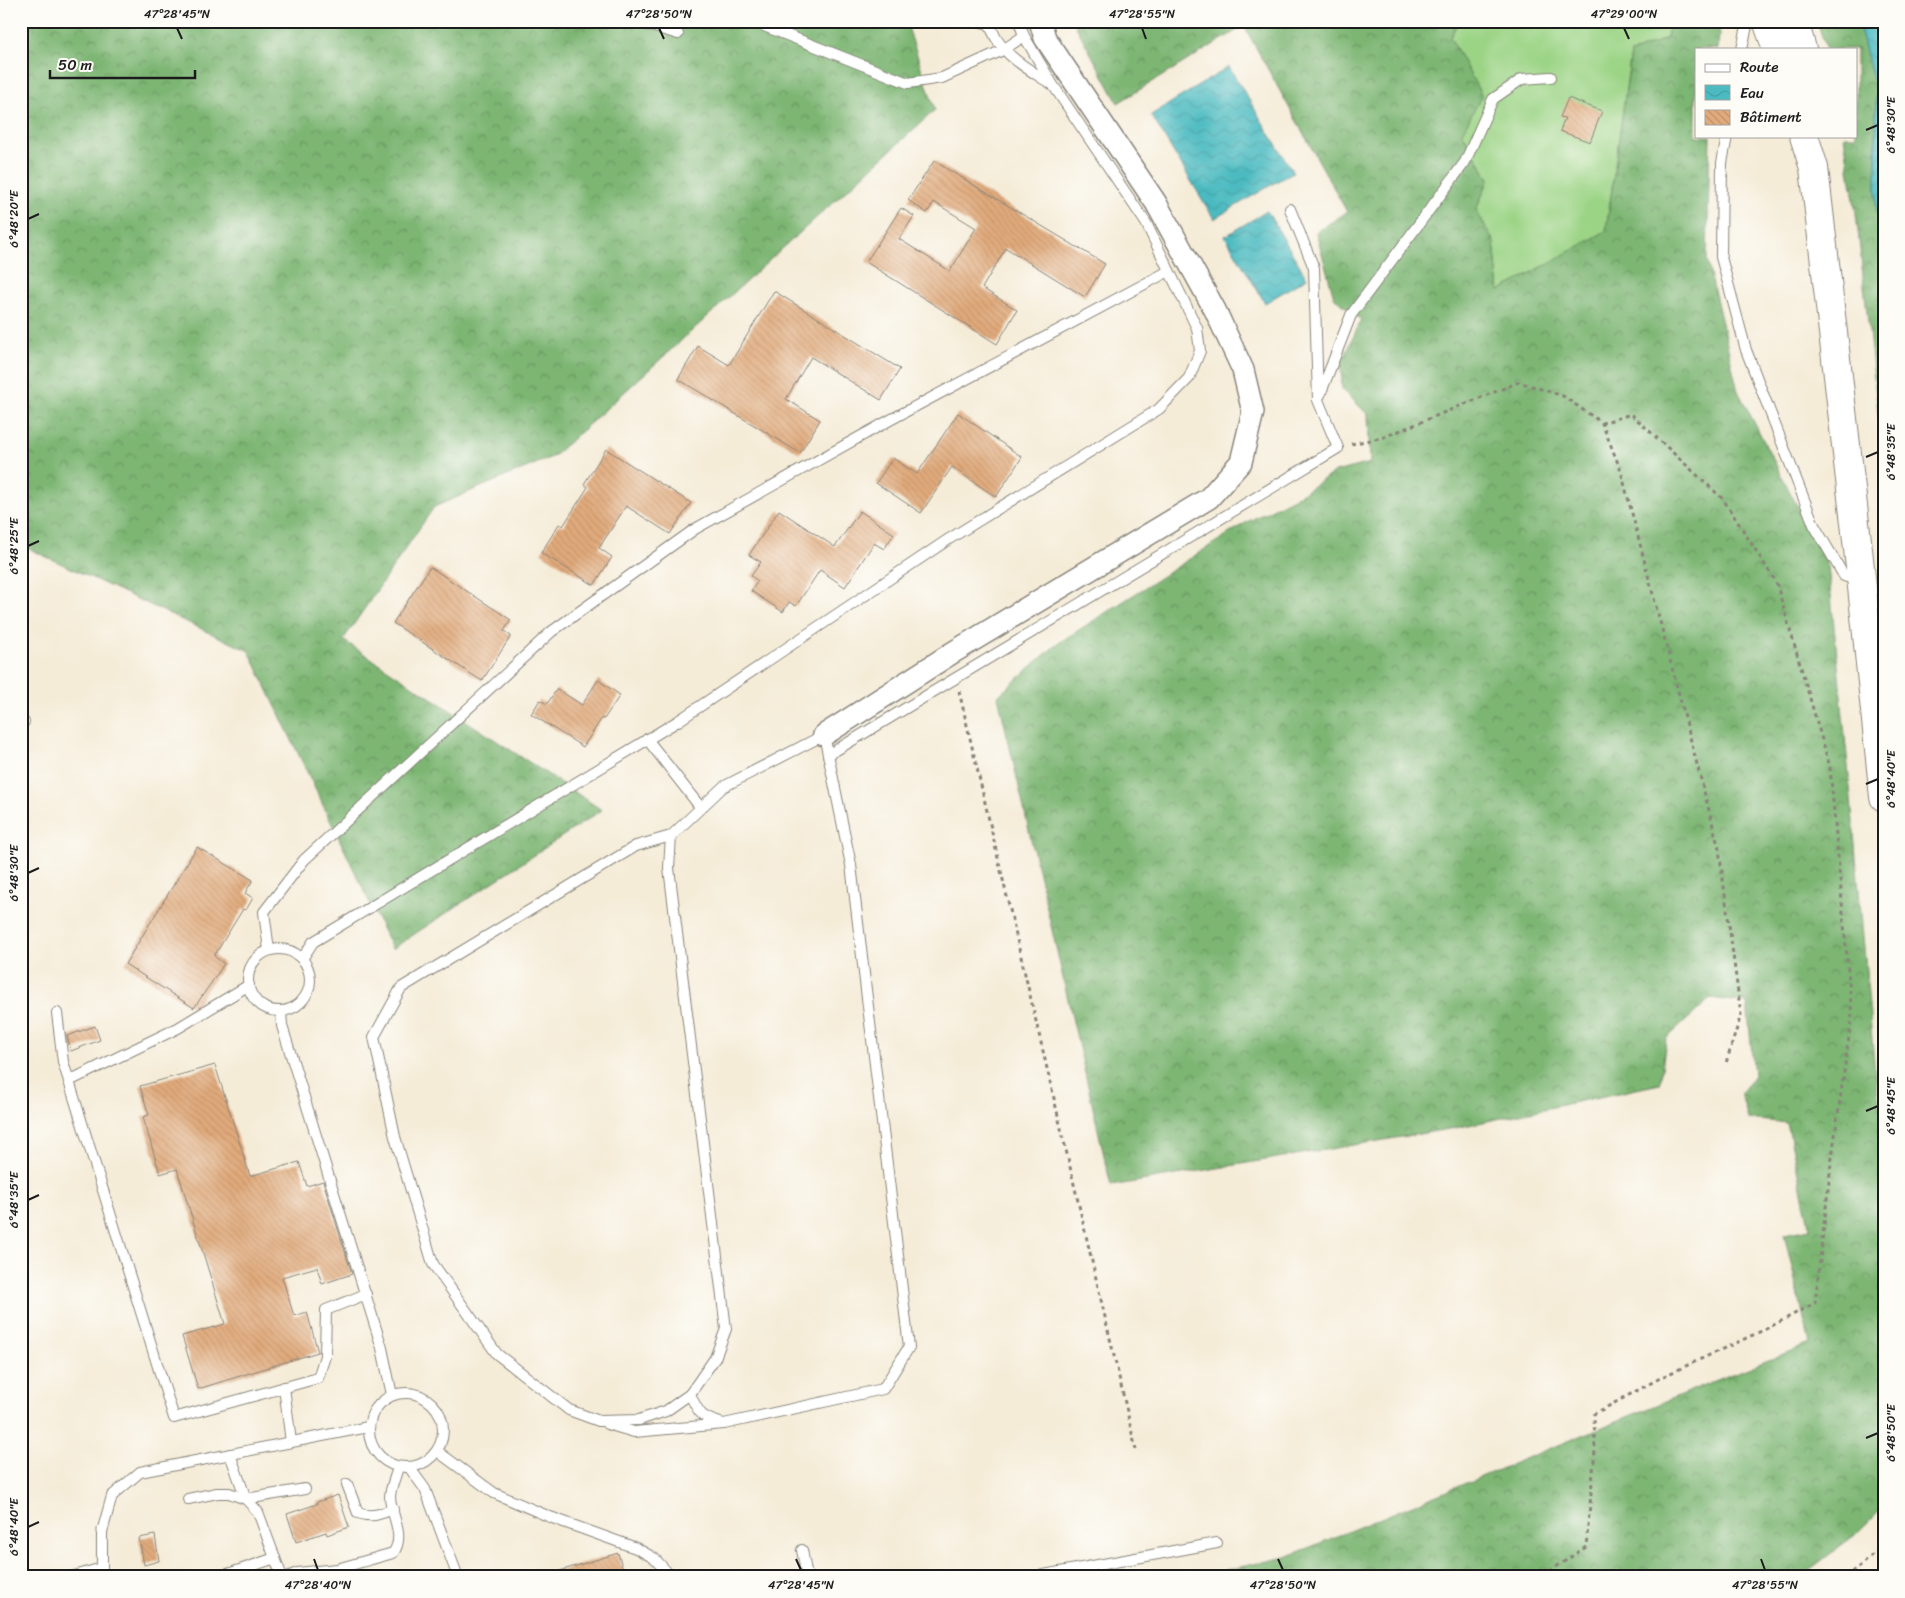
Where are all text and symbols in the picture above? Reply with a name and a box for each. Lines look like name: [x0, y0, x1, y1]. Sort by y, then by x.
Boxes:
text: 47°28'45"N: [144, 3, 211, 25]
text: 47°28'50"N: [626, 3, 693, 25]
text: 47°28'55"N: [1109, 3, 1176, 25]
text: 47°29'00"N: [1591, 3, 1658, 25]
scale bar: [50, 48, 195, 80]
legend: [1695, 48, 1858, 138]
text: 50 m: [58, 52, 93, 78]
text: Route: [1740, 54, 1779, 80]
text: Eau: [1740, 80, 1764, 106]
text: 6°48'30"E: [1880, 95, 1902, 153]
text: Bâtiment: [1740, 104, 1802, 130]
text: 6°48'20"E: [3, 189, 25, 248]
text: 6°48'35"E: [1880, 422, 1902, 480]
text: 6°48'25"E: [3, 516, 25, 575]
text: 6°48'40"E: [1880, 749, 1902, 808]
text: 6°48'30"E: [3, 843, 25, 901]
text: 6°48'45"E: [1880, 1076, 1902, 1135]
text: 6°48'35"E: [3, 1170, 25, 1228]
text: 6°48'50"E: [1880, 1403, 1902, 1462]
text: 6°48'40"E: [3, 1497, 25, 1556]
text: 47°28'40"N: [285, 1574, 352, 1596]
text: 47°28'45"N: [768, 1574, 835, 1596]
text: 47°28'50"N: [1250, 1574, 1317, 1596]
text: 47°28'55"N: [1732, 1574, 1799, 1596]

